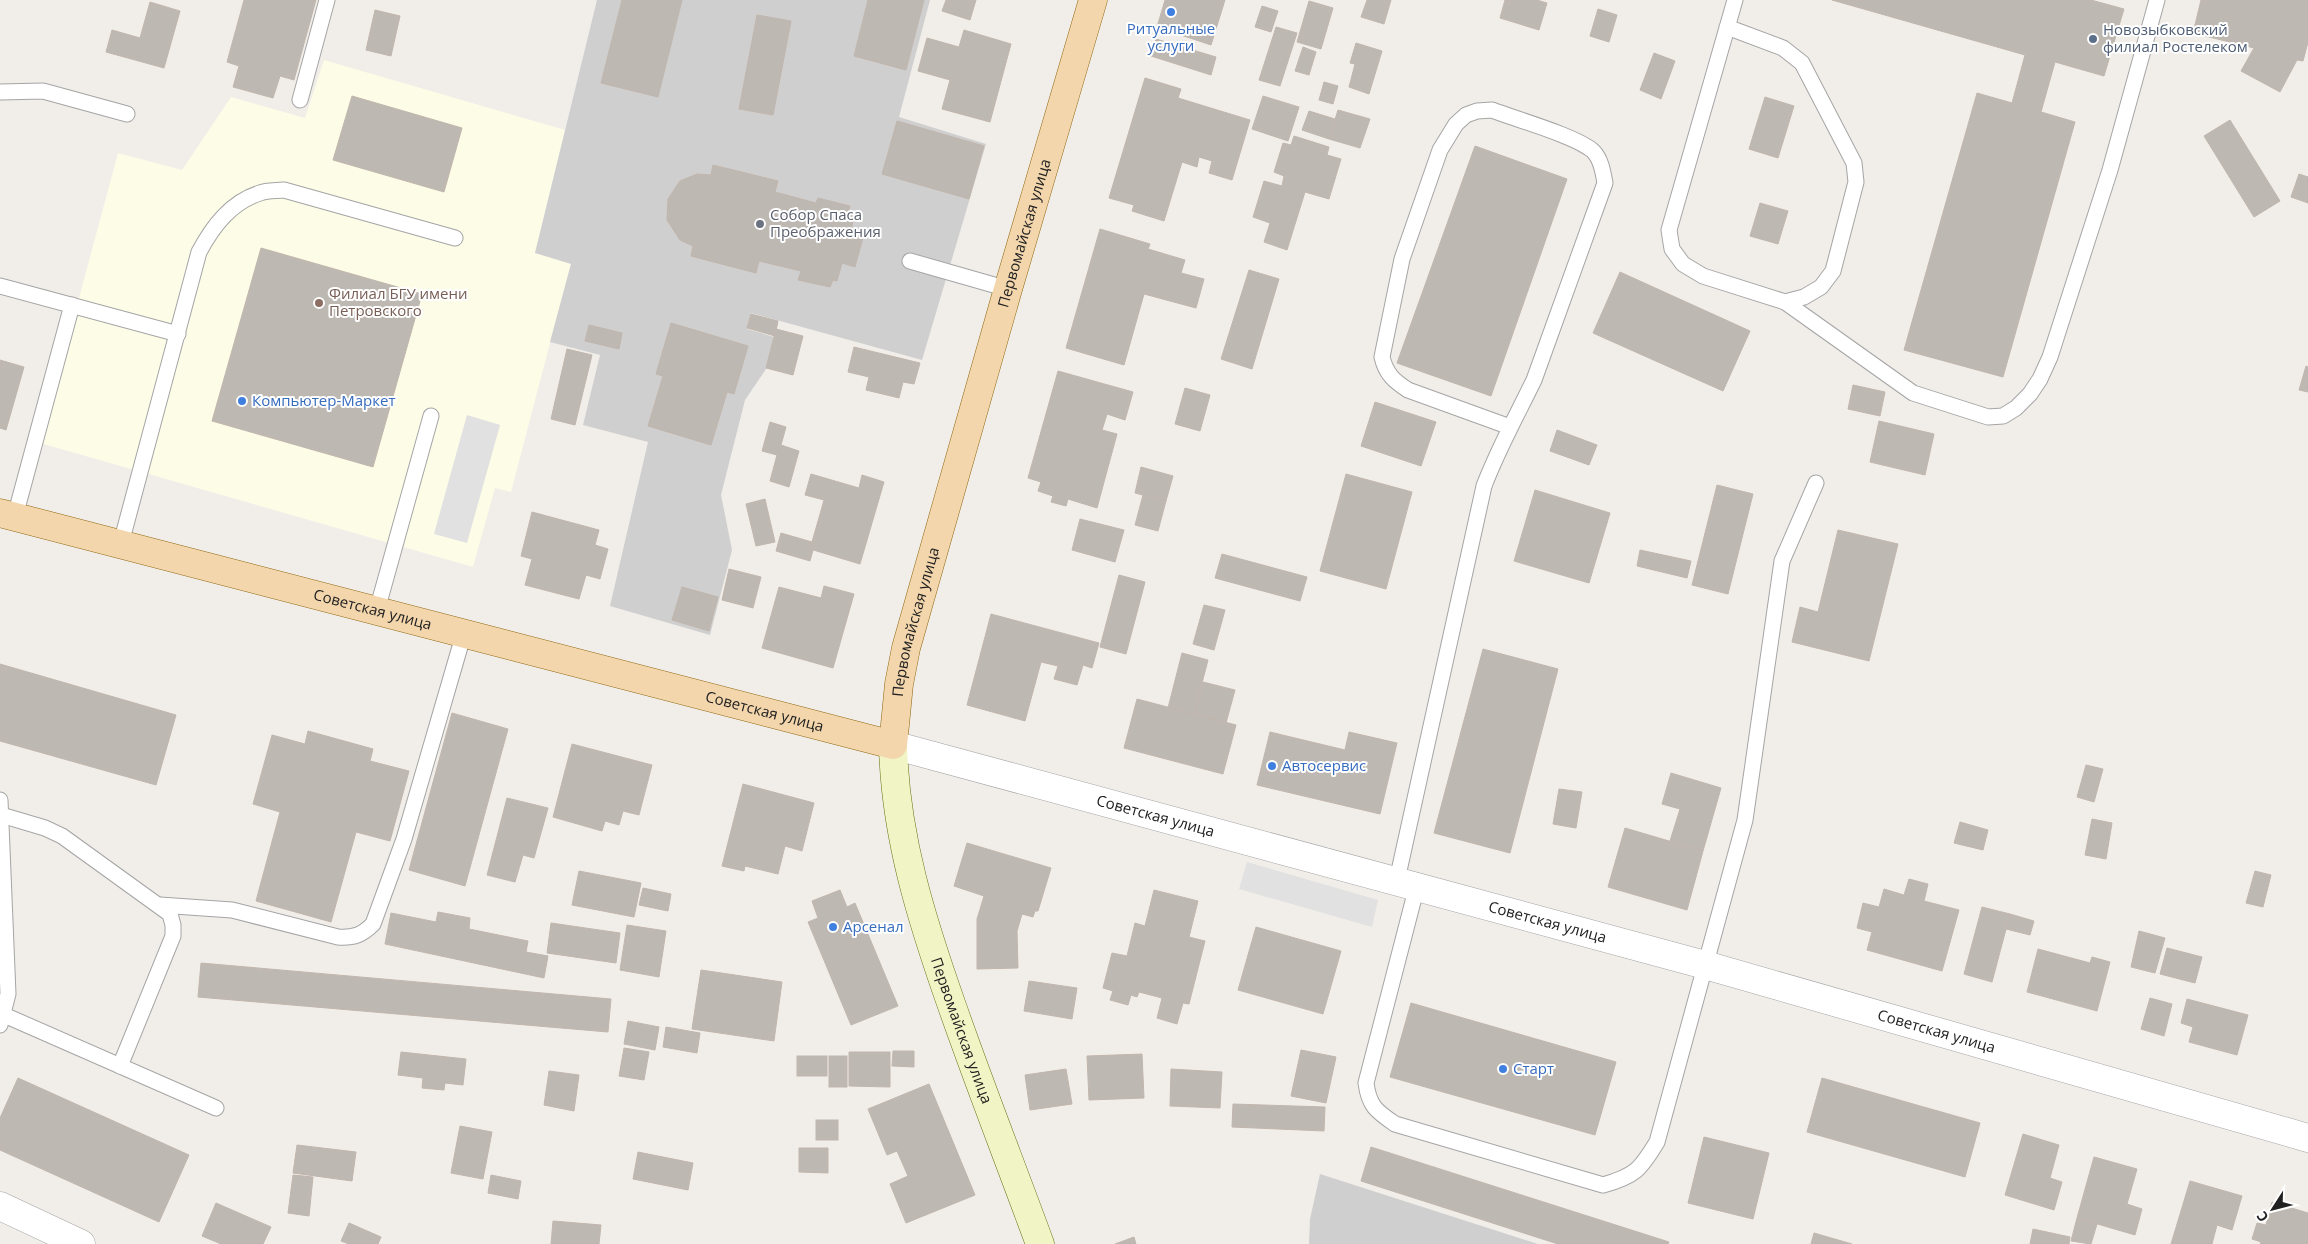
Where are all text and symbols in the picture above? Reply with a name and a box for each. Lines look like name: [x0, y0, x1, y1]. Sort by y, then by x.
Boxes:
marker: Ритуальные услуги: [1165, 6, 1177, 18]
place label: Ритуальные услуги: [1127, 18, 1215, 55]
place label: Новозыбковский филиал Ростелеком: [2103, 19, 2248, 56]
marker: Новозыбковский филиал Ростелеком: [2087, 33, 2099, 45]
street label: Первомайская улица: [992, 156, 1055, 310]
place label: Собор Спаса Преображения: [770, 204, 881, 241]
marker: Собор Спаса Преображения: [754, 218, 766, 230]
place label: Филиал БГУ имени Петровского: [329, 283, 468, 320]
marker: Филиал БГУ имени Петровского: [313, 297, 325, 309]
place label: Компьютер-Маркет: [252, 390, 395, 410]
marker: Компьютер-Маркет: [236, 395, 248, 407]
street label: Первомайская улица: [887, 545, 943, 698]
street label: Советская улица: [312, 584, 434, 634]
street label: Советская улица: [704, 686, 826, 736]
place label: Автосервис: [1282, 755, 1366, 775]
marker: Автосервис: [1266, 760, 1278, 772]
street label: Советская улица: [1095, 790, 1217, 841]
street label: Советская улица: [1486, 896, 1609, 947]
place label: Арсенал: [843, 916, 904, 936]
marker: Арсенал: [827, 921, 839, 933]
street label: Первомайская улица: [927, 954, 998, 1106]
street label: Советская улица: [1876, 1004, 1998, 1057]
place label: Старт: [1513, 1058, 1554, 1078]
marker: Старт: [1497, 1063, 1509, 1075]
north arrow: [2248, 1184, 2298, 1234]
text: С: [2252, 1208, 2272, 1226]

